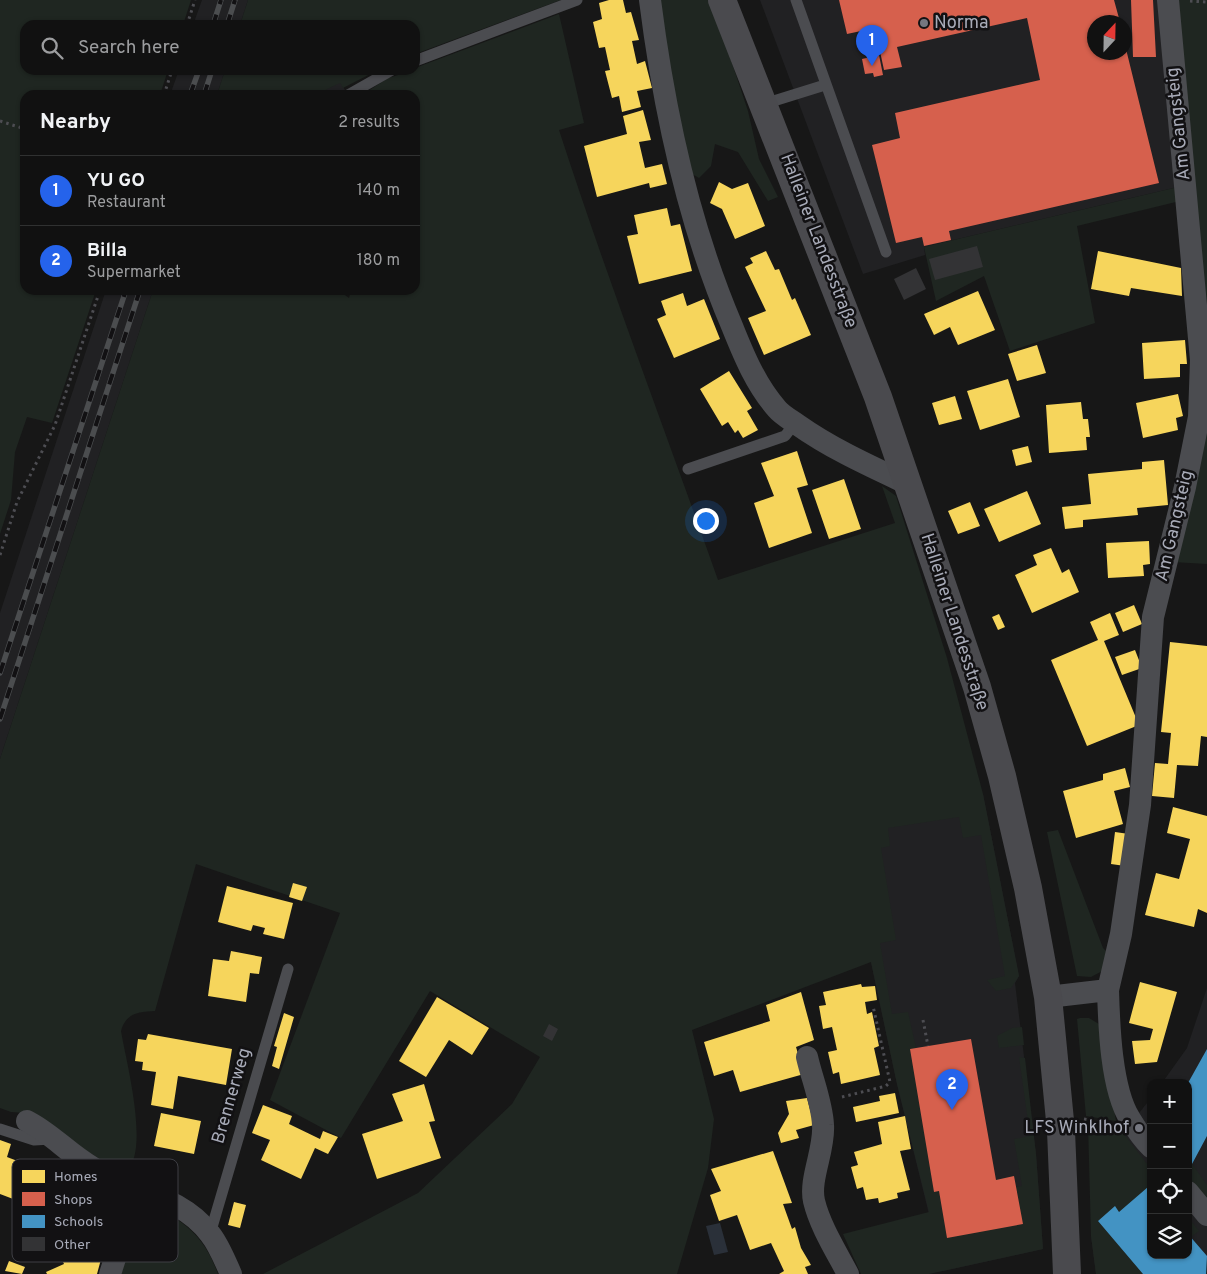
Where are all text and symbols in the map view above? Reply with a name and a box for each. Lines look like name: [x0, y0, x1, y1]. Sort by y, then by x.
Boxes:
place label: Norma: [934, 12, 988, 35]
north arrow: [1087, 15, 1132, 60]
marker: Norma: [918, 17, 930, 29]
search box: [20, 20, 420, 75]
pin: 1: [856, 25, 888, 66]
icon: search: [38, 34, 66, 62]
text: Search here: [78, 36, 180, 60]
street label: Am Gangsteig: [1162, 66, 1196, 182]
text: Nearby: [40, 109, 111, 136]
text: 2 results: [338, 113, 400, 133]
street label: Halleiner Landesstraße: [774, 151, 862, 331]
text: YU GO: [87, 169, 145, 193]
text: 1: [53, 181, 59, 201]
text: 140 m: [357, 181, 400, 201]
text: Restaurant: [87, 193, 166, 213]
text: Billa: [87, 239, 127, 263]
text: 2: [51, 251, 61, 271]
text: 180 m: [357, 251, 400, 271]
text: Supermarket: [87, 263, 181, 283]
street label: Am Gangsteig: [1151, 468, 1199, 584]
your location: [693, 508, 719, 534]
street label: Halleiner Landesstraße: [914, 530, 994, 714]
street label: Brennerweg: [207, 1045, 257, 1147]
pin: 2: [936, 1069, 968, 1110]
map controls: [1147, 1079, 1192, 1259]
button: +: [1147, 1079, 1192, 1124]
place label: LFS Winklhof: [1024, 1117, 1129, 1140]
marker: LFS Winklhof: [1133, 1122, 1145, 1134]
button: −: [1147, 1124, 1192, 1169]
legend: [12, 1159, 178, 1262]
text: Homes: [54, 1169, 98, 1186]
button: locate: [1147, 1169, 1192, 1214]
text: Shops: [54, 1192, 93, 1209]
text: Schools: [54, 1214, 103, 1231]
button: layers: [1147, 1214, 1192, 1259]
text: Other: [54, 1237, 91, 1254]

